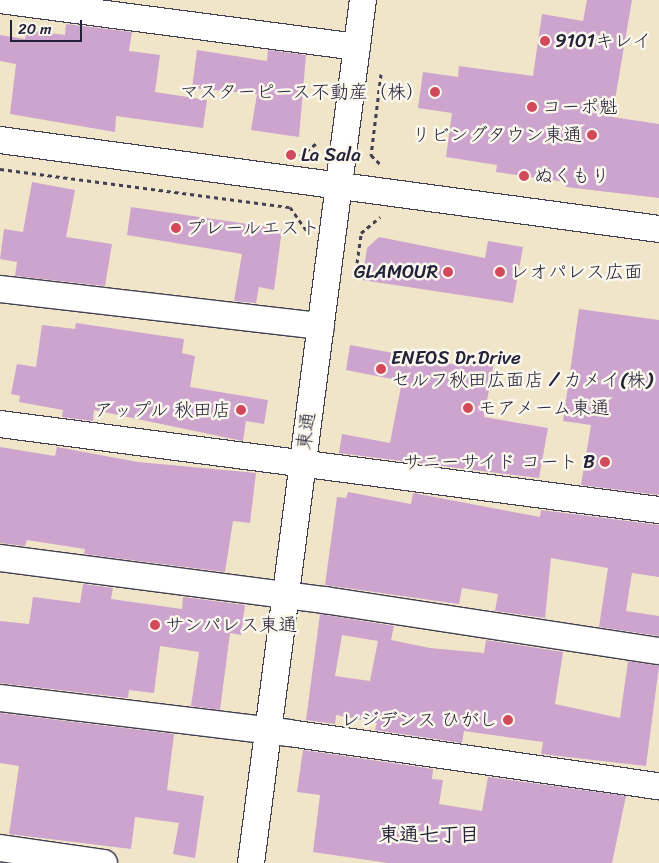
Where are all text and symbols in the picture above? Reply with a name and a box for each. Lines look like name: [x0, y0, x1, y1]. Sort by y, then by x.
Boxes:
scale bar: [12, 10, 85, 42]
text: 20 m: [18, 16, 52, 42]
place label: 9101キレイ: [555, 30, 652, 52]
marker: 9101キレイ: [539, 35, 551, 47]
place label: マスターピース不動産（株）: [179, 81, 425, 103]
marker: マスターピース不動産（株）: [429, 86, 441, 98]
place label: コーポ魁: [542, 96, 618, 118]
marker: コーポ魁: [526, 101, 538, 113]
place label: リビングタウン東通: [411, 124, 582, 146]
marker: リビングタウン東通: [586, 129, 598, 141]
place label: La Sala: [301, 144, 361, 166]
marker: La Sala: [285, 149, 297, 161]
place label: ぬくもり: [534, 165, 610, 187]
marker: ぬくもり: [518, 170, 530, 182]
place label: プレールエスト: [186, 217, 320, 239]
marker: プレールエスト: [170, 222, 182, 234]
place label: GLAMOUR: [354, 261, 438, 283]
place label: レオパレス広面: [510, 261, 643, 283]
marker: GLAMOUR: [442, 266, 454, 278]
marker: レオパレス広面: [494, 266, 506, 278]
place label: ENEOS Dr.Drive セルフ秋田広面店 / カメイ(株): [391, 347, 652, 391]
marker: ENEOS Dr.Drive セルフ秋田広面店 / カメイ(株): [375, 363, 387, 375]
place label: モアメーム東通: [478, 397, 611, 419]
place label: アップル 秋田店: [93, 399, 231, 421]
marker: モアメーム東通: [462, 402, 474, 414]
marker: アップル 秋田店: [235, 404, 247, 416]
street label: 東通: [292, 411, 320, 451]
place label: サニーサイド コート B: [403, 451, 595, 473]
marker: サニーサイド コート B: [599, 456, 611, 468]
place label: サンパレス東通: [165, 614, 298, 636]
marker: サンパレス東通: [149, 619, 161, 631]
place label: レジデンス ひがし: [341, 709, 498, 731]
marker: レジデンス ひがし: [502, 714, 514, 726]
district label: 東通七丁目: [379, 822, 479, 846]

